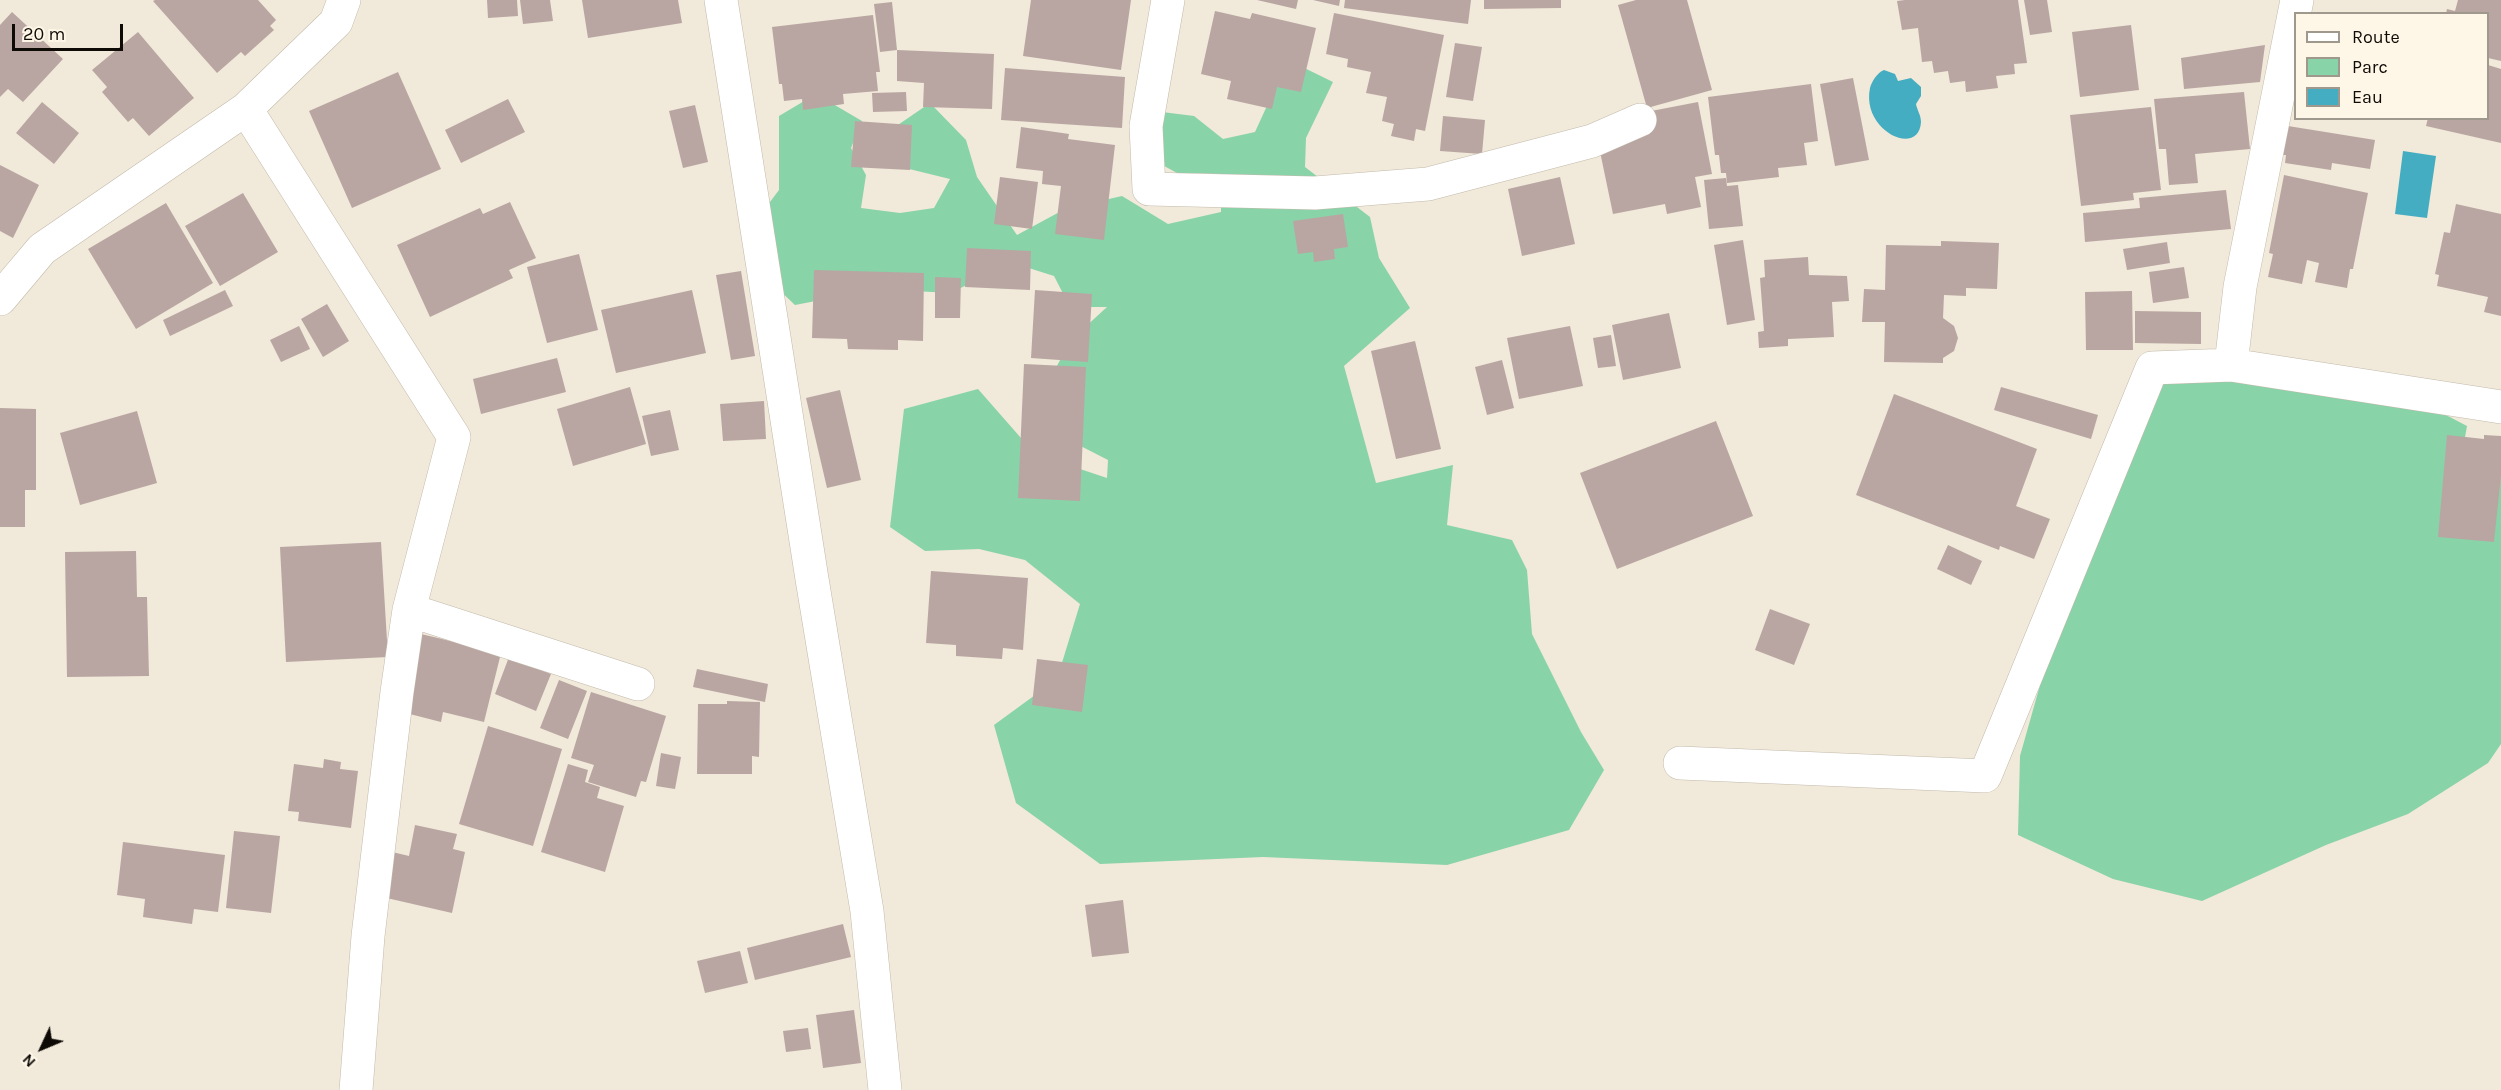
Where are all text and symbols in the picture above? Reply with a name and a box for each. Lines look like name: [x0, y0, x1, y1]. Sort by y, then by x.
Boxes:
scale bar: [15, 12, 126, 50]
legend: [2294, 12, 2489, 120]
text: 20 m: [23, 23, 65, 45]
text: Route: [2352, 26, 2400, 48]
text: Parc: [2352, 56, 2388, 78]
text: Eau: [2352, 86, 2383, 108]
north arrow: [12, 1018, 72, 1078]
text: N: [18, 1050, 40, 1072]

